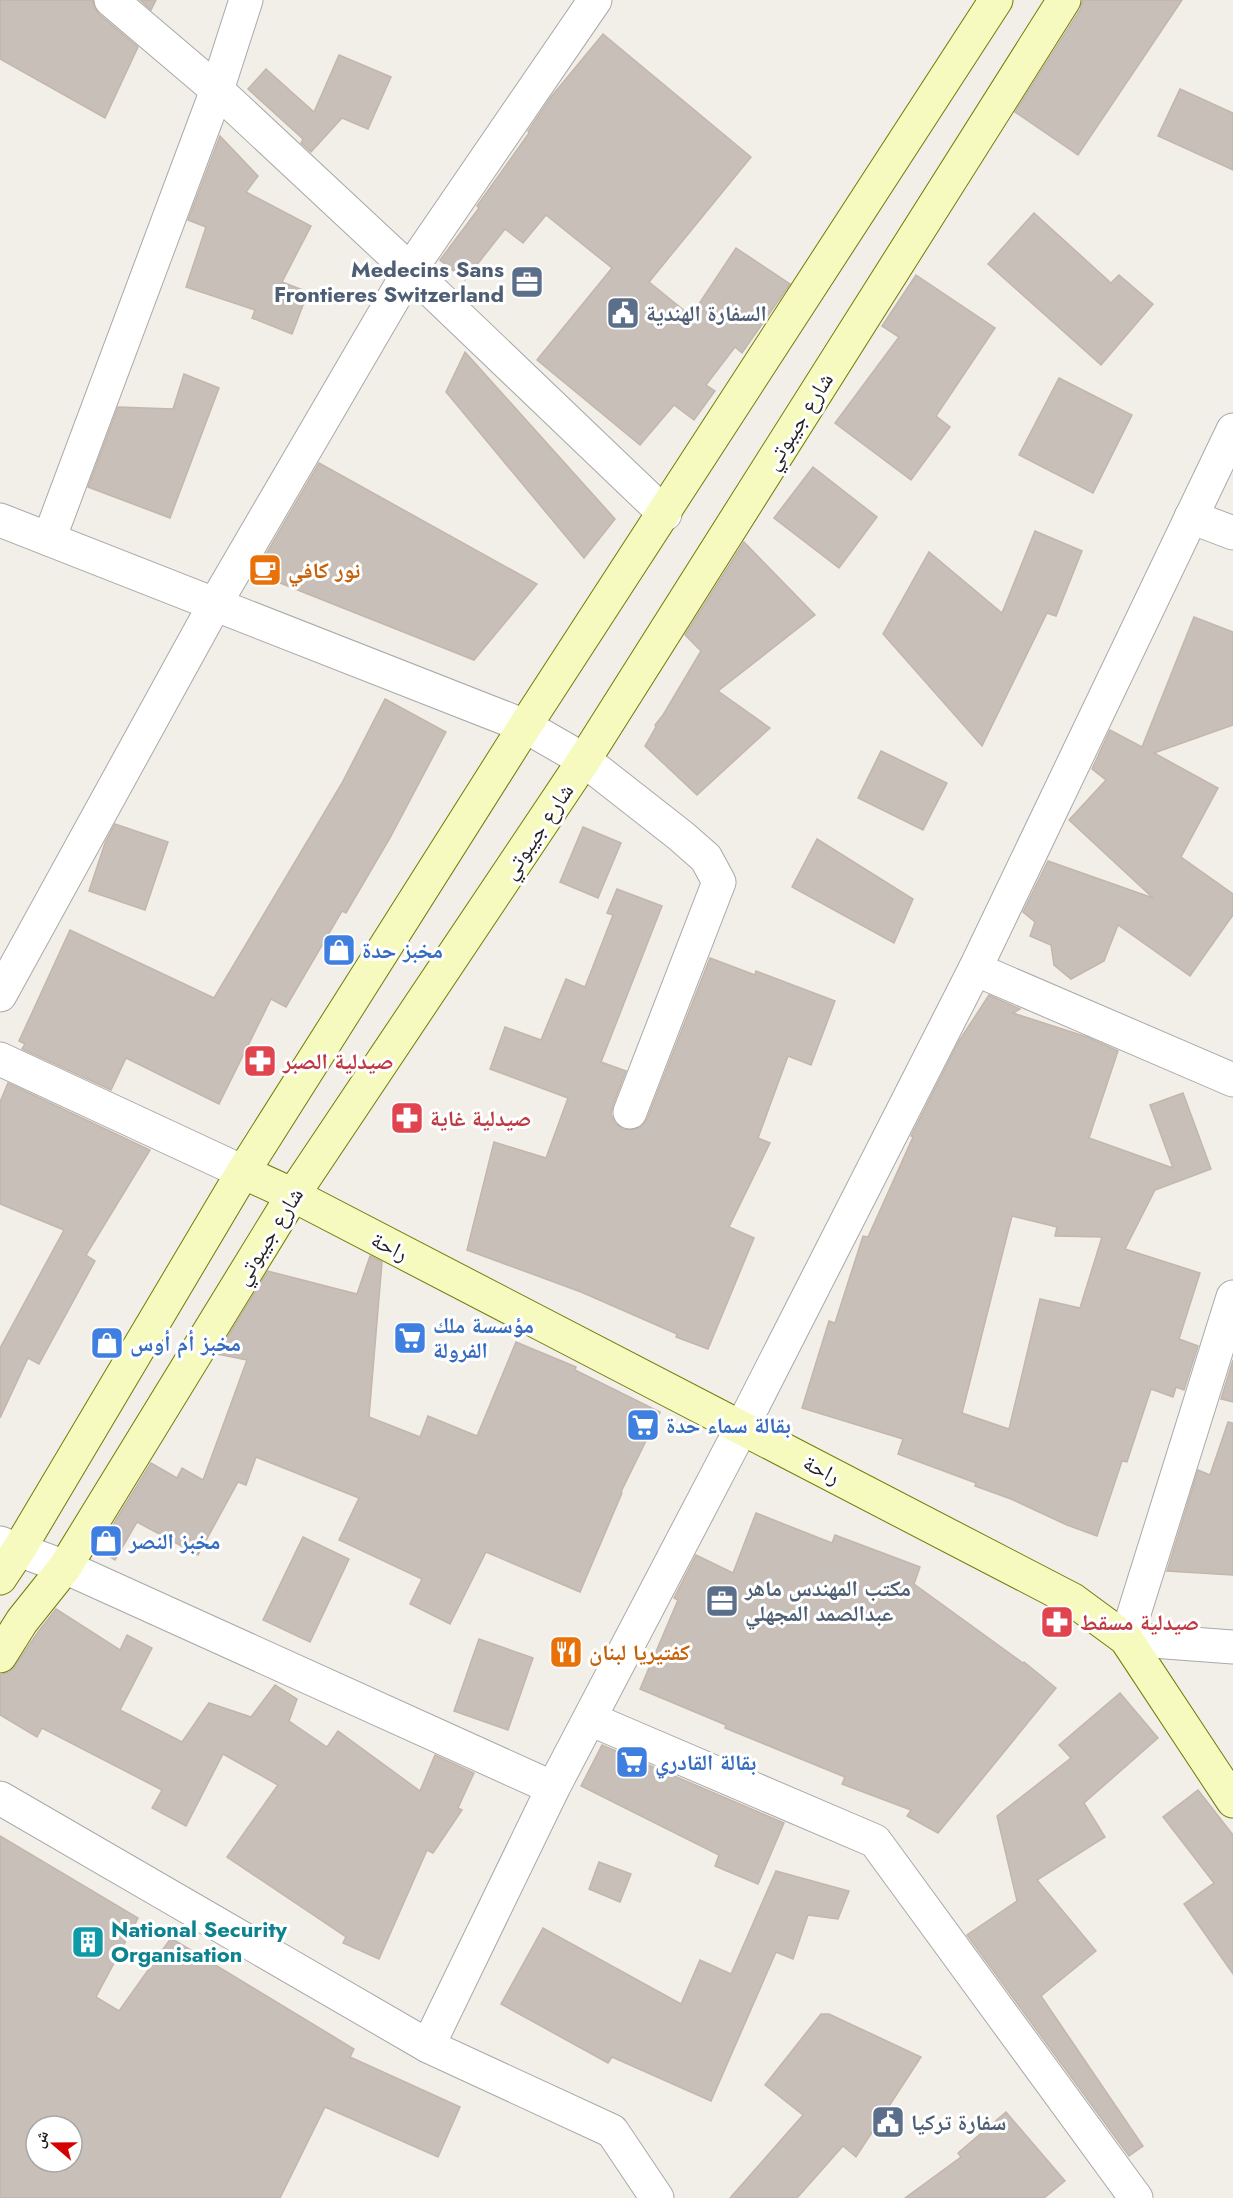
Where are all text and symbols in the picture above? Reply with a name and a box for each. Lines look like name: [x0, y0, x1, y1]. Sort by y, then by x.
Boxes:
place label: Medecins Sans Frontieres Switzerland: [274, 253, 504, 310]
office icon: Medecins Sans Frontieres Switzerland: [509, 264, 545, 300]
public building icon: السفارة الهندية: [605, 295, 641, 331]
place label: السفارة الهندية: [646, 297, 767, 329]
street label: شارع جيبوتي: [755, 366, 842, 477]
cafe icon: نور كافي: [247, 552, 283, 588]
place label: نور كافي: [288, 554, 360, 587]
street label: شارع جيبوتي: [493, 777, 582, 886]
shop icon: مخبز حدة: [321, 932, 357, 968]
place label: مخبز حدة: [362, 934, 443, 966]
pharmacy icon: صيدلية الصبر: [242, 1043, 278, 1079]
place label: صيدلية الصبر: [282, 1045, 393, 1077]
pharmacy icon: صيدلية غاية: [389, 1100, 425, 1136]
place label: صيدلية غاية: [430, 1102, 531, 1134]
street label: شارع جيبوتي: [225, 1181, 312, 1292]
street label: راحة: [366, 1223, 414, 1269]
place label: مؤسسة ملك الفرولة: [433, 1309, 534, 1366]
supermarket icon: مؤسسة ملك الفرولة: [392, 1320, 428, 1356]
shop icon: مخبز أم أوس: [89, 1325, 125, 1361]
place label: مخبز أم أوس: [130, 1327, 241, 1359]
supermarket icon: بقالة سماء حدة: [625, 1407, 661, 1443]
place label: بقالة سماء حدة: [666, 1409, 791, 1441]
street label: راحة: [798, 1446, 846, 1492]
shop icon: مخبز النصر: [88, 1523, 124, 1559]
place label: مخبز النصر: [128, 1525, 220, 1557]
place label: مكتب المهندس ماهر عبدالصمد المجهلي: [744, 1572, 911, 1630]
office icon: مكتب المهندس ماهر عبدالصمد المجهلي: [704, 1583, 740, 1619]
pharmacy icon: صيدلية مسقط: [1039, 1604, 1075, 1640]
place label: صيدلية مسقط: [1080, 1606, 1199, 1638]
restaurant icon: كفتيريا لبنان: [548, 1634, 584, 1670]
place label: كفتيريا لبنان: [589, 1636, 690, 1668]
supermarket icon: بقالة القادري: [614, 1744, 650, 1780]
place label: بقالة القادري: [655, 1746, 756, 1779]
place label: National Security Organisation: [111, 1913, 287, 1970]
building icon: National Security Organisation: [70, 1924, 106, 1960]
public building icon: سفارة تركيا: [870, 2104, 906, 2140]
place label: سفارة تركيا: [911, 2106, 1006, 2138]
north arrow: [24, 2114, 84, 2174]
text: ش: [27, 2127, 54, 2151]

